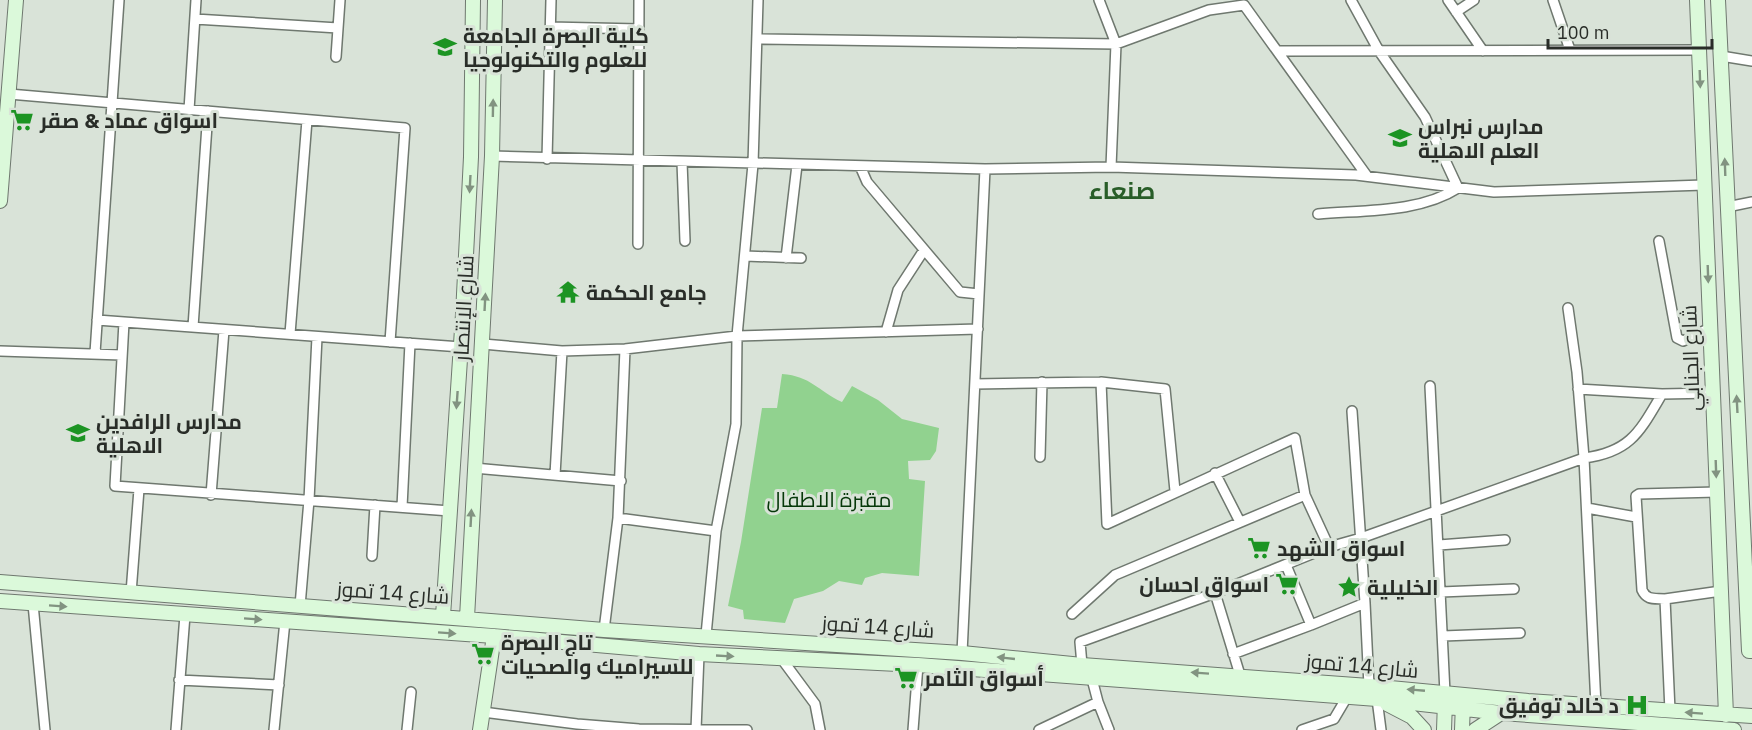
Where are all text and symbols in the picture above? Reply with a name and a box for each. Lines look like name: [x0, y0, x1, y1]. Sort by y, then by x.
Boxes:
scale bar: [1548, 12, 1712, 50]
place label: كلية البصرة الجامعة للعلوم والتكنولوجيا: [463, 21, 649, 74]
text: 100 m: [1557, 21, 1609, 44]
school or university icon: كلية البصرة الجامعة للعلوم والتكنولوجيا: [432, 34, 458, 60]
one-way arrow: [1695, 70, 1705, 89]
one-way arrow: [488, 98, 497, 117]
place label: اسواق عماد & صقر: [39, 106, 218, 134]
supermarket icon: اسواق عماد & صقر: [9, 107, 35, 133]
place label: مدارس نبراس العلم الاهلية: [1418, 112, 1544, 165]
school or university icon: مدارس نبراس العلم الاهلية: [1387, 125, 1413, 151]
one-way arrow: [1721, 158, 1730, 177]
district label: صنعاء: [1089, 174, 1155, 206]
one-way arrow: [465, 175, 474, 194]
street label: شارع الإنتصار: [446, 254, 481, 363]
one-way arrow: [1703, 265, 1712, 284]
place label: جامع الحكمة: [586, 278, 707, 307]
temple icon: جامع الحكمة: [555, 279, 581, 305]
one-way arrow: [480, 293, 489, 312]
street label: شارع الجنابي: [1674, 304, 1709, 412]
one-way arrow: [453, 391, 462, 410]
one-way arrow: [1732, 394, 1742, 413]
place label: مدارس الرافدين اﻻهلية: [96, 407, 242, 459]
school or university icon: مدارس الرافدين اﻻهلية: [65, 420, 91, 446]
one-way arrow: [1711, 460, 1721, 479]
park label: مقبرة الاطفال: [767, 485, 891, 513]
one-way arrow: [467, 509, 476, 528]
place label: اسواق الشهد: [1277, 534, 1405, 562]
supermarket icon: اسواق الشهد: [1246, 535, 1272, 561]
place label: اسواق احسان: [1139, 570, 1269, 598]
supermarket icon: اسواق احسان: [1274, 571, 1300, 597]
place label: الخليلية: [1367, 573, 1439, 601]
street label: شارع 14 تموز: [334, 574, 450, 611]
place icon: الخليلية: [1336, 574, 1362, 600]
one-way arrow: [49, 601, 68, 610]
street label: شارع 14 تموز: [819, 608, 935, 645]
one-way arrow: [243, 615, 262, 624]
one-way arrow: [438, 628, 457, 638]
place label: تاج البصرة للسيراميك والصحيات: [501, 628, 693, 680]
supermarket icon: تاج البصرة للسيراميك والصحيات: [470, 641, 496, 667]
street label: شارع 14 تموز: [1303, 646, 1420, 685]
one-way arrow: [716, 651, 735, 660]
one-way arrow: [996, 653, 1015, 663]
place label: أسواق الثامر: [923, 664, 1044, 692]
supermarket icon: أسواق الثامر: [893, 665, 919, 691]
one-way arrow: [1191, 668, 1210, 678]
one-way arrow: [1406, 685, 1425, 695]
place label: د خالد توفيق: [1499, 691, 1619, 719]
hospital icon: د خالد توفيق: [1624, 692, 1650, 718]
one-way arrow: [1684, 708, 1703, 717]

